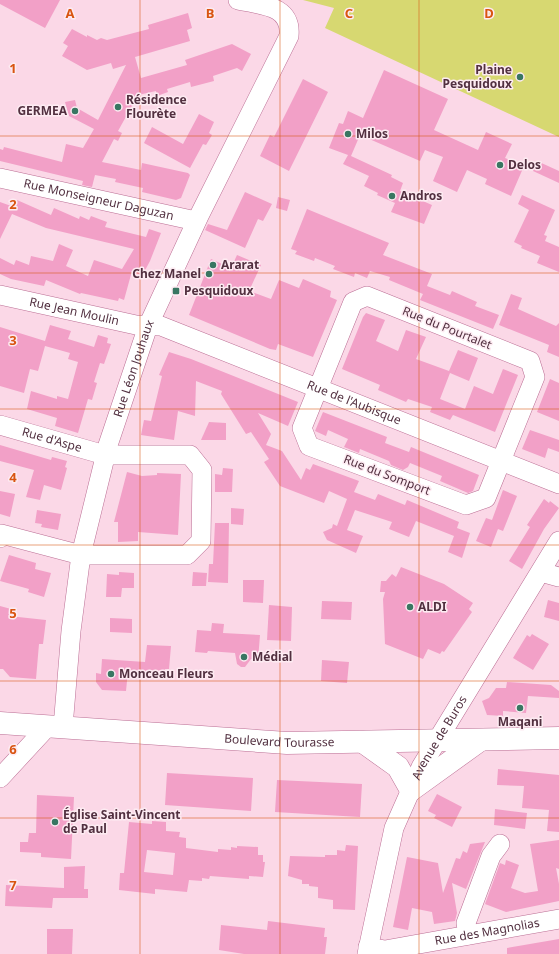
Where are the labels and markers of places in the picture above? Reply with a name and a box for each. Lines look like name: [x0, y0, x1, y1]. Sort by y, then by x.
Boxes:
place label: Plaine Pesquidoux: [443, 61, 512, 92]
marker: Plaine Pesquidoux: [515, 72, 525, 82]
place label: Résidence Flourète: [126, 91, 187, 122]
place label: GERMEA: [17, 102, 68, 119]
marker: Résidence Flourète: [113, 102, 123, 112]
marker: GERMEA: [70, 106, 80, 116]
place label: Milos: [356, 125, 388, 142]
marker: Milos: [343, 129, 353, 139]
place label: Delos: [508, 156, 541, 173]
marker: Delos: [495, 160, 505, 170]
place label: Andros: [400, 187, 442, 204]
marker: Andros: [387, 191, 397, 201]
place label: Ararat: [221, 256, 259, 273]
marker: Ararat: [208, 260, 218, 270]
place label: Chez Manel: [132, 265, 201, 282]
marker: Chez Manel: [204, 269, 214, 279]
place label: Pesquidoux: [184, 282, 253, 299]
marker: Pesquidoux: [171, 286, 181, 296]
place label: ALDI: [418, 598, 447, 615]
marker: ALDI: [405, 602, 415, 612]
place label: Médial: [252, 648, 292, 665]
marker: Médial: [239, 652, 249, 662]
place label: Monceau Fleurs: [119, 665, 214, 682]
marker: Monceau Fleurs: [106, 669, 116, 679]
marker: Maqani: [515, 703, 525, 713]
place label: Maqani: [498, 713, 542, 730]
place label: Église Saint-Vincent de Paul: [63, 806, 181, 837]
marker: Église Saint-Vincent de Paul: [50, 817, 60, 827]

